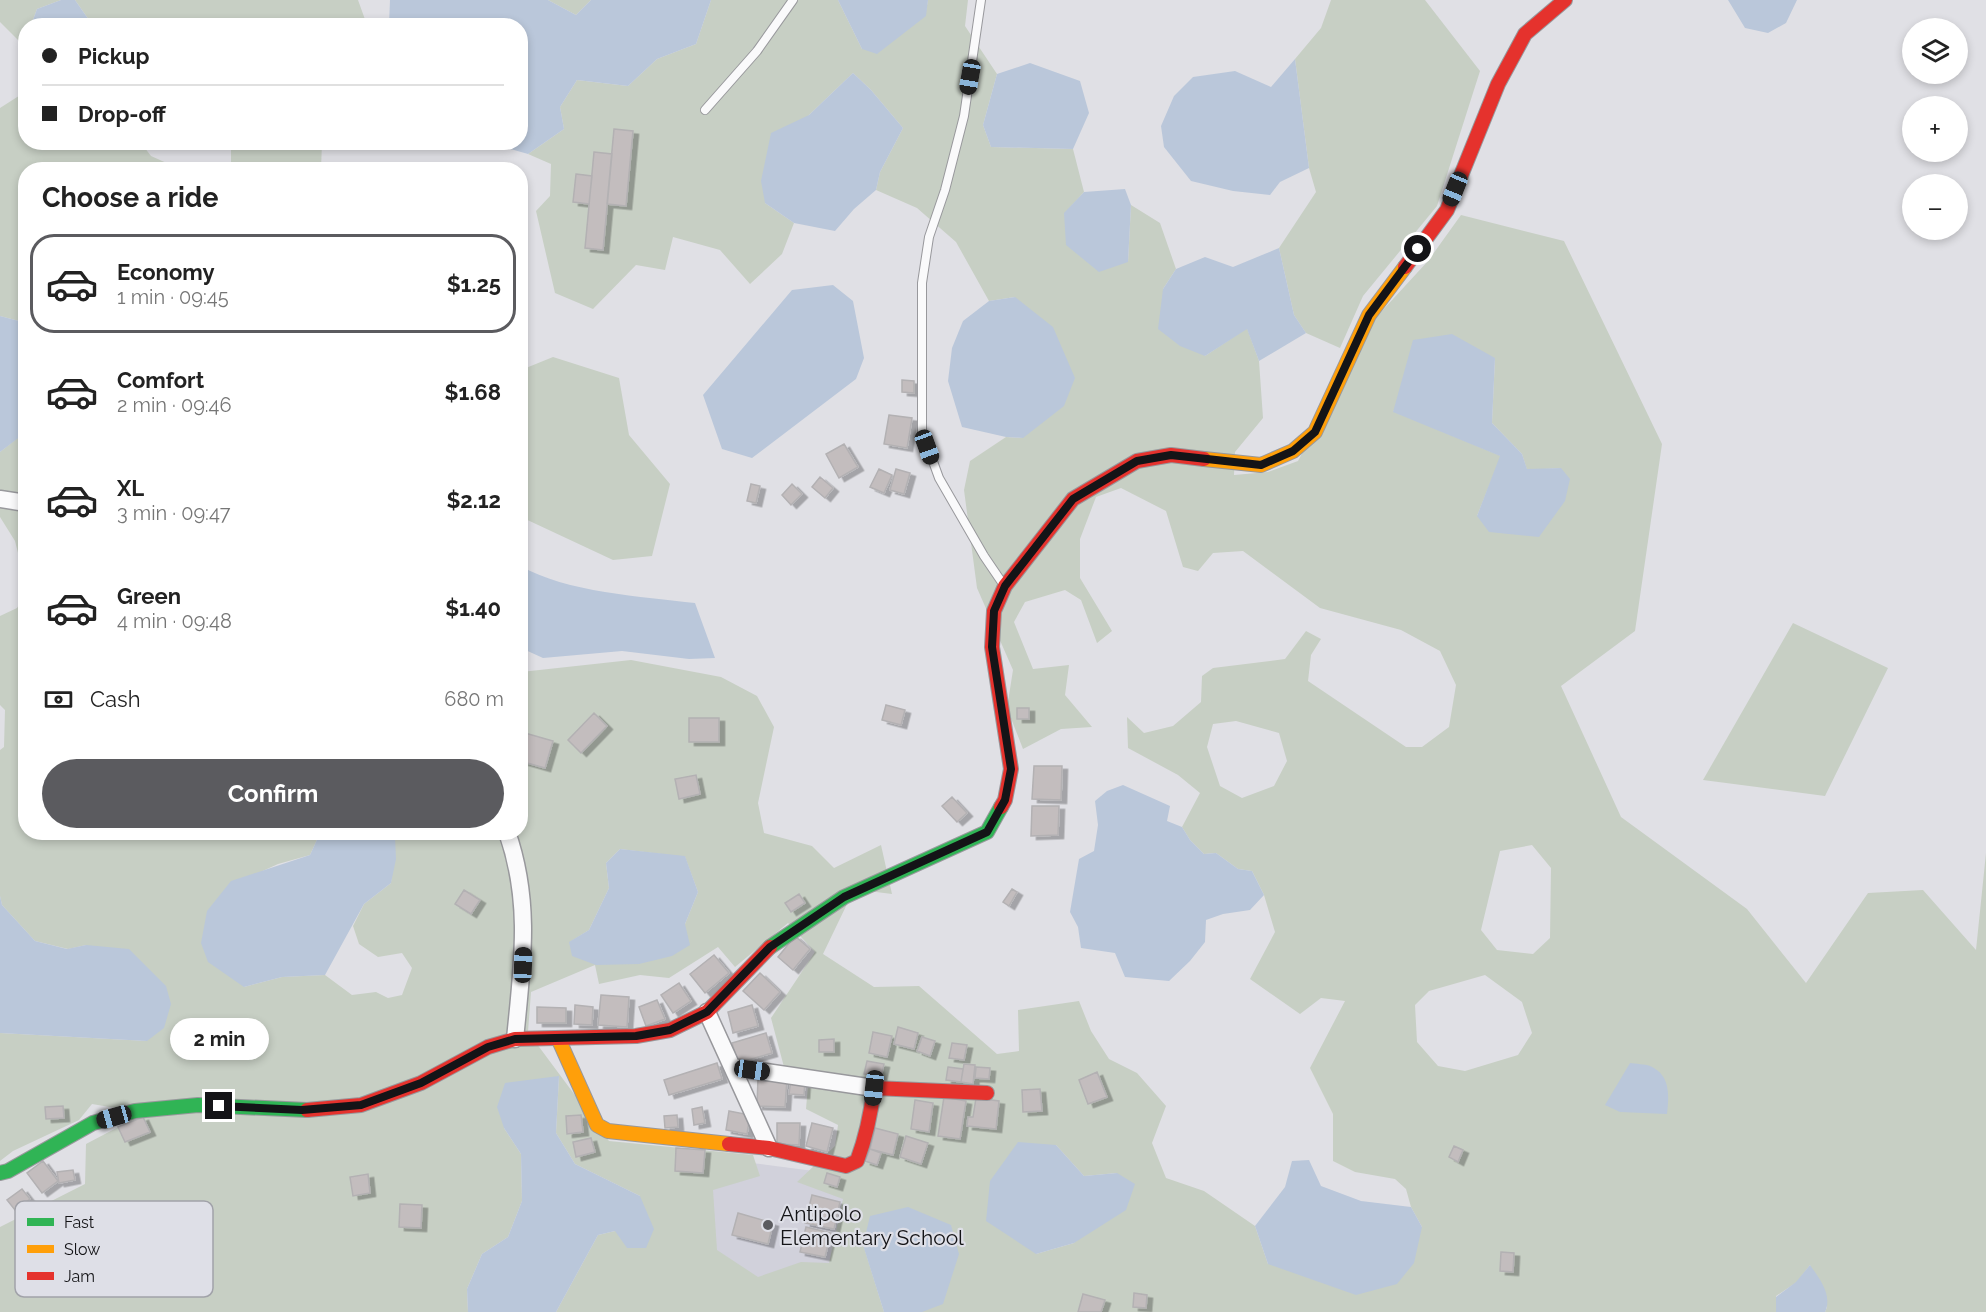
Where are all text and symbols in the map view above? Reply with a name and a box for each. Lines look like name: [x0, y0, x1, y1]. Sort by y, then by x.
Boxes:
map controls: [1902, 18, 1968, 240]
button: layers: [1902, 18, 1968, 84]
text: Pickup: [78, 43, 150, 69]
car: [958, 58, 982, 96]
button: +: [1902, 96, 1968, 162]
text: Drop-off: [78, 101, 166, 127]
car: [1440, 169, 1470, 209]
button: −: [1902, 174, 1968, 240]
text: Choose a ride: [42, 182, 218, 213]
route start: [1404, 235, 1431, 262]
icon: car: [45, 257, 99, 311]
text: Economy: [117, 259, 215, 285]
text: $1.25: [447, 271, 501, 297]
text: 1 min · 09:45: [117, 285, 229, 309]
icon: car: [45, 365, 99, 419]
text: Comfort: [117, 367, 204, 393]
text: $1.68: [445, 379, 501, 405]
text: 2 min · 09:46: [117, 393, 232, 417]
car: [912, 427, 942, 467]
icon: car: [45, 473, 99, 527]
text: XL: [117, 475, 144, 501]
text: $2.12: [446, 487, 501, 513]
text: 3 min · 09:47: [117, 501, 230, 525]
icon: car: [45, 581, 99, 635]
text: Green: [117, 583, 181, 609]
text: $1.40: [445, 595, 501, 621]
text: 4 min · 09:48: [117, 609, 232, 633]
icon: cash: [42, 683, 75, 716]
text: Cash: [90, 686, 141, 712]
text: 680 m: [444, 687, 504, 711]
button: Confirm: [42, 759, 504, 828]
car: [513, 947, 533, 983]
callout: 2 min: [170, 1019, 268, 1061]
text: 2 min: [194, 1027, 245, 1051]
car: [733, 1059, 771, 1081]
car: [863, 1069, 885, 1107]
route end: [205, 1092, 232, 1119]
car: [94, 1103, 134, 1131]
legend: [15, 1201, 213, 1297]
place label: Antipolo Elementary School: [780, 1201, 964, 1250]
text: Fast: [64, 1213, 95, 1232]
marker: Antipolo Elementary School: [761, 1218, 775, 1232]
text: Slow: [64, 1240, 100, 1259]
text: Jam: [64, 1267, 95, 1286]

